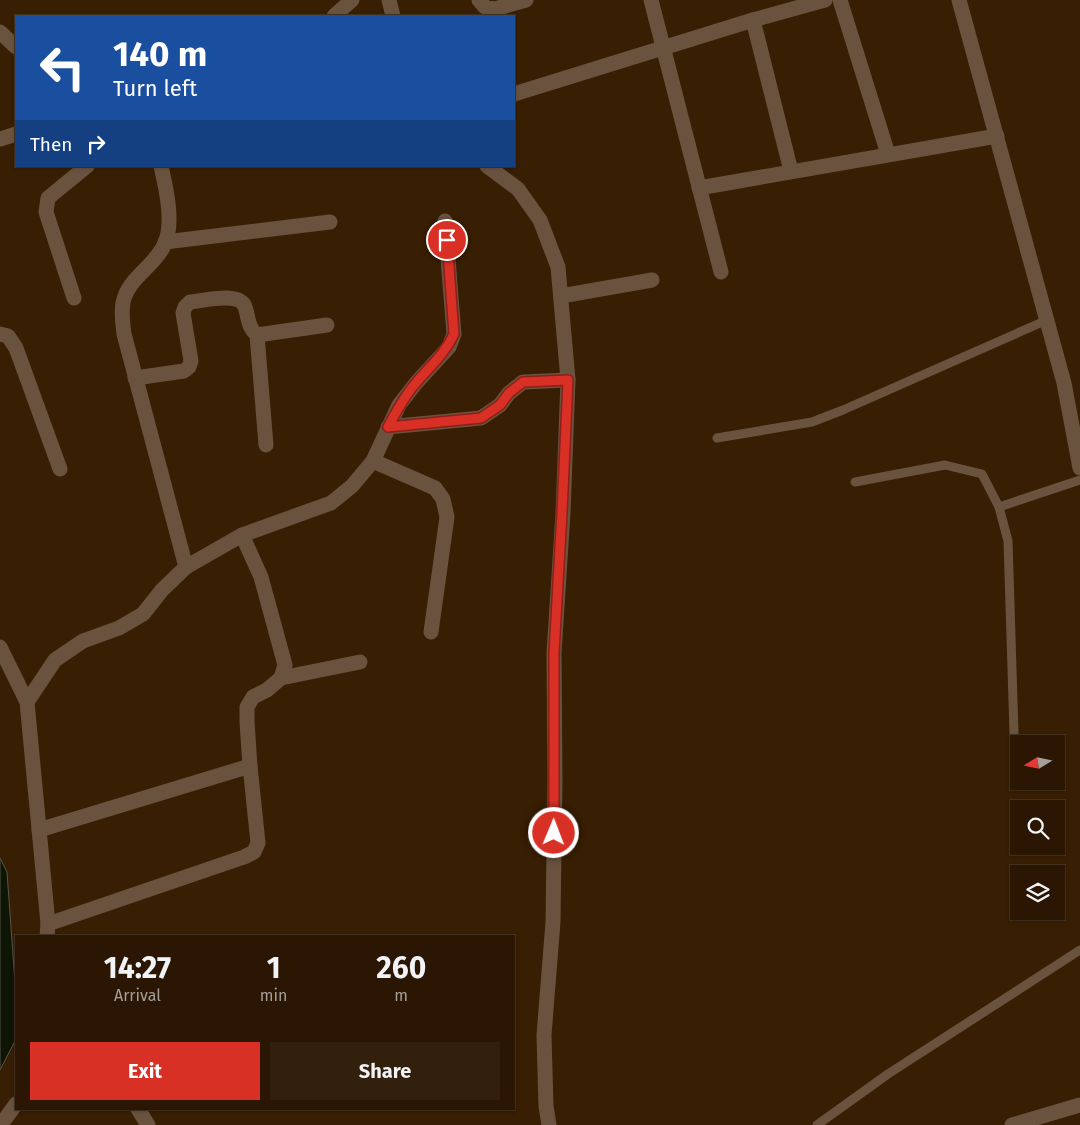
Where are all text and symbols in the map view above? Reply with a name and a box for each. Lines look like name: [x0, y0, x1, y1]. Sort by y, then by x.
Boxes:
text: 140 m: [113, 33, 207, 75]
icon: left: [30, 35, 95, 100]
text: Turn left: [113, 75, 197, 102]
icon: right: [82, 130, 110, 158]
text: Then: [30, 133, 72, 156]
pin: [426, 219, 468, 261]
icon: arrive: [433, 226, 461, 254]
north arrow: [1010, 735, 1065, 790]
map controls: [1010, 735, 1065, 920]
button: search: [1010, 800, 1065, 855]
position arrow: [527, 806, 579, 858]
button: layers: [1010, 865, 1065, 920]
text: 14:27: [104, 950, 171, 986]
text: 1: [267, 950, 281, 986]
text: 260: [376, 950, 426, 986]
text: Arrival: [114, 986, 161, 1005]
text: min: [260, 986, 287, 1005]
text: m: [394, 986, 408, 1005]
button: Exit: [30, 1042, 260, 1100]
button: Share: [270, 1042, 500, 1100]

